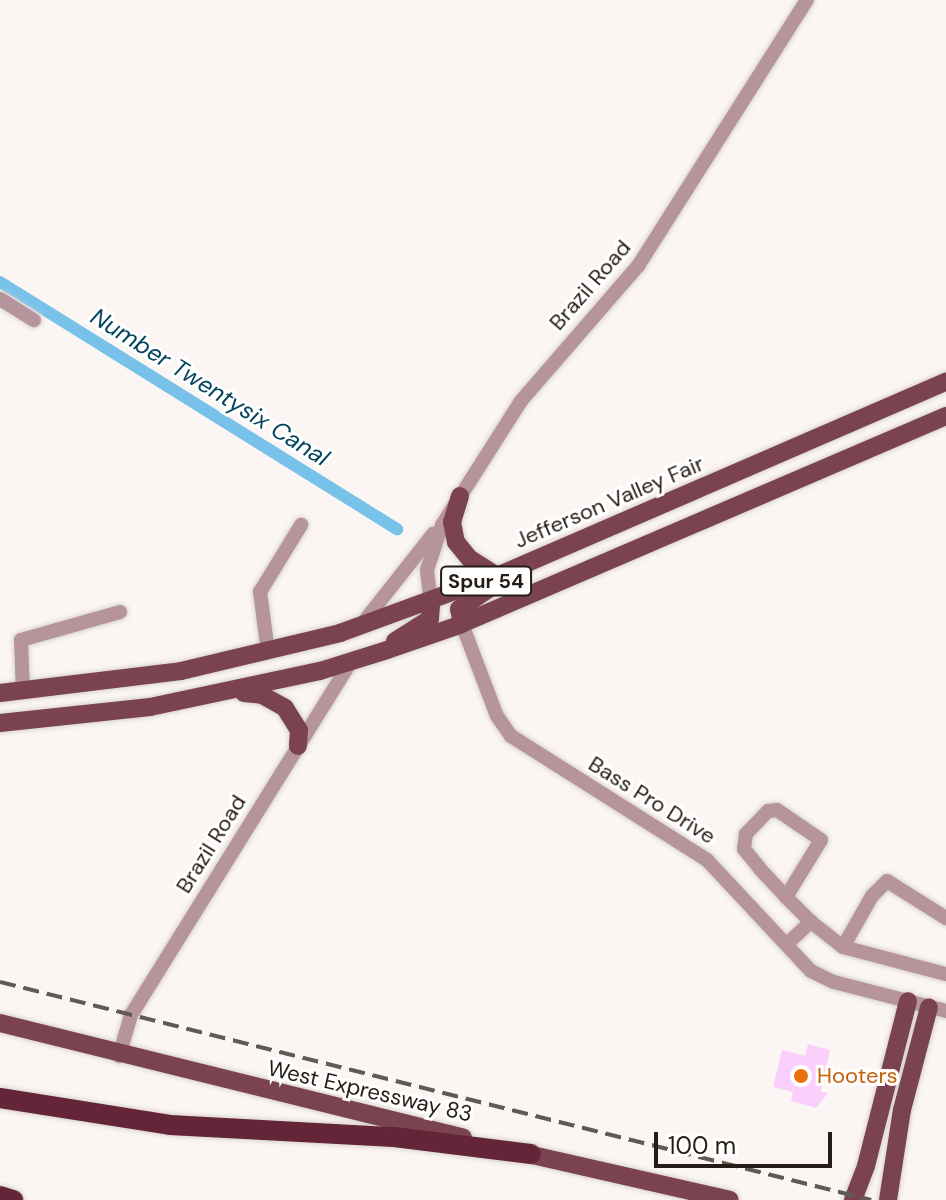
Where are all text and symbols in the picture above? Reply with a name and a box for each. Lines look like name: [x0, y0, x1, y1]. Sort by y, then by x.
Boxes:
street label: Brazil Road: [544, 235, 636, 335]
water label: Number Twentysix Canal: [86, 302, 334, 472]
street label: Jefferson Valley Fair: [510, 450, 708, 554]
road number: Spur 54: [440, 565, 532, 597]
street label: Bass Pro Drive: [584, 750, 720, 850]
street label: Brazil Road: [170, 790, 252, 898]
street label: West Expressway 83: [265, 1055, 475, 1127]
place label: Hooters: [817, 1063, 898, 1089]
marker: Hooters: [792, 1067, 810, 1085]
scale bar: [658, 1116, 836, 1166]
text: 100 m: [668, 1130, 736, 1161]

